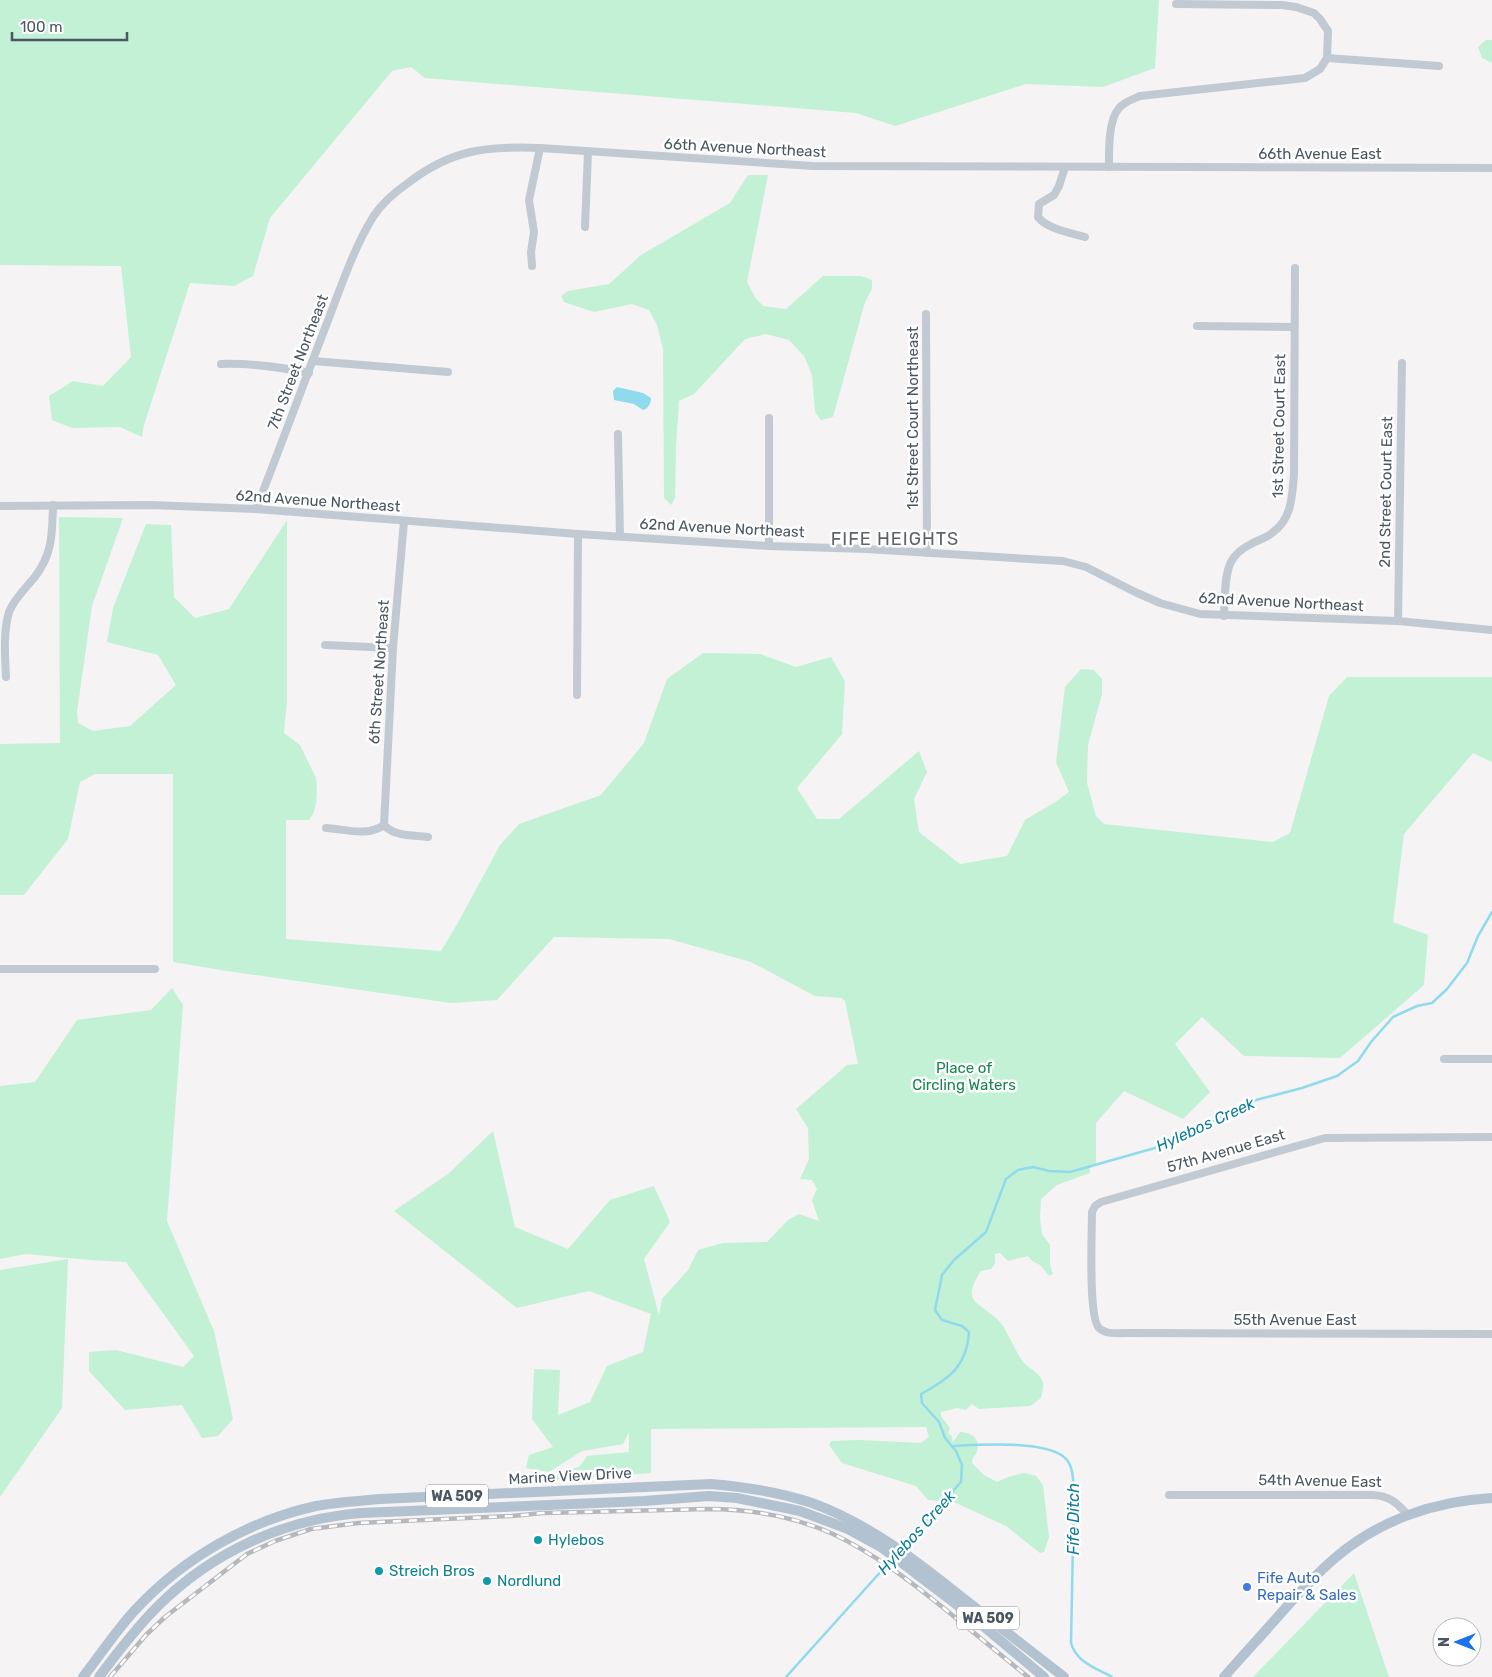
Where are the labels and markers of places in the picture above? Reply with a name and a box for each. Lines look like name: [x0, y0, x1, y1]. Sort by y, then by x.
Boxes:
place label: Hylebos: [548, 1531, 605, 1549]
marker: Hylebos: [532, 1534, 544, 1546]
place label: Streich Bros: [389, 1562, 475, 1580]
marker: Streich Bros: [373, 1565, 385, 1577]
place label: Fife Auto Repair & Sales: [1257, 1569, 1357, 1604]
place label: Nordlund: [497, 1572, 561, 1590]
marker: Nordlund: [481, 1575, 493, 1587]
marker: Fife Auto Repair & Sales: [1241, 1581, 1253, 1593]

